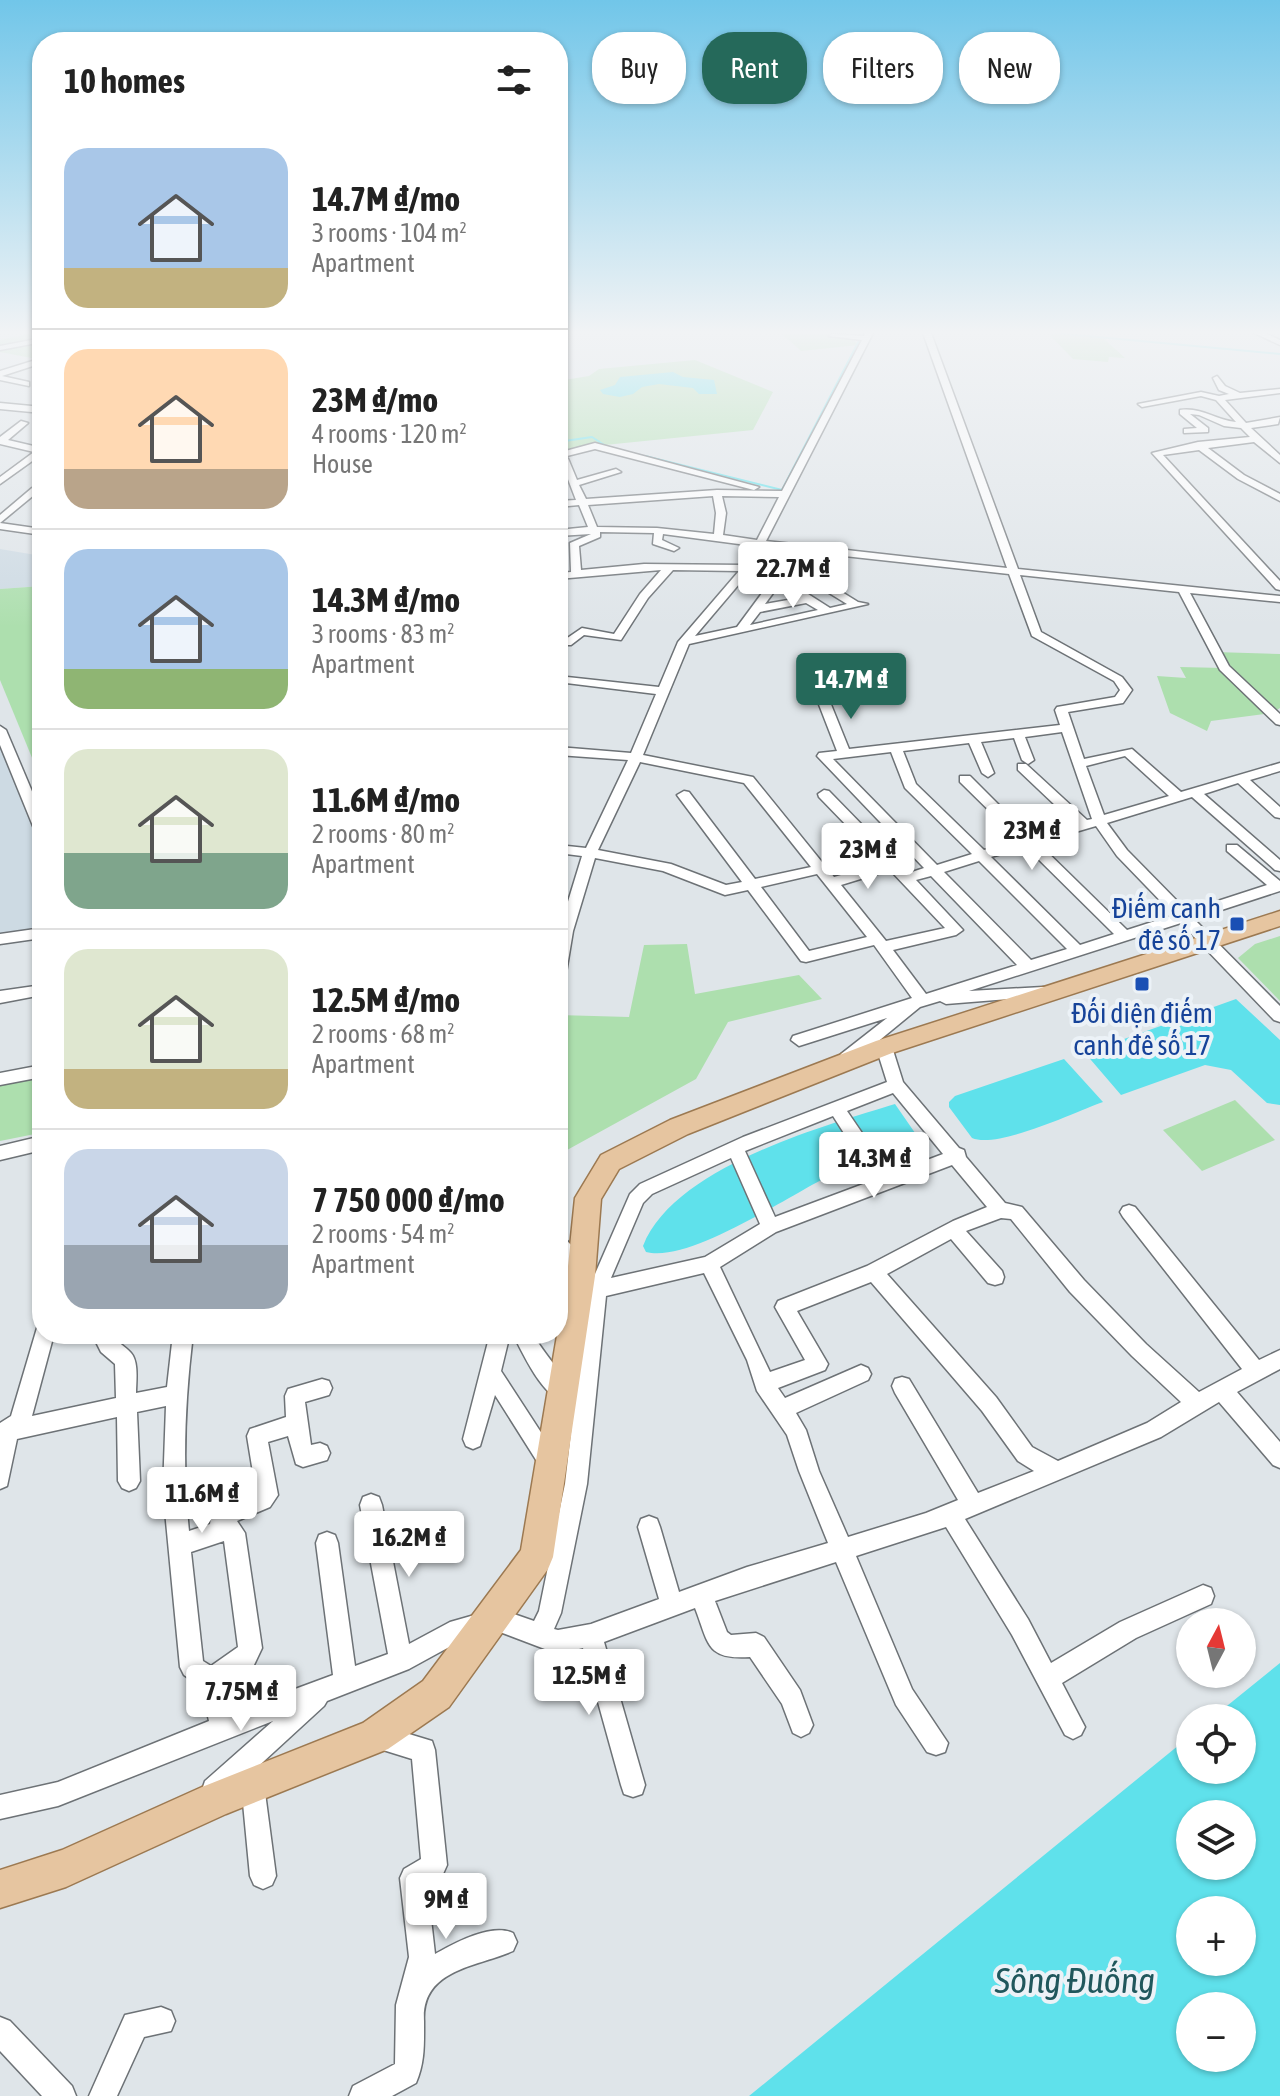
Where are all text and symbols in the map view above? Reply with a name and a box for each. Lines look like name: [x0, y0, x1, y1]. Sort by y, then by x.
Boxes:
chip: Buy: [592, 32, 686, 104]
chip: Rent: [702, 32, 807, 104]
chip: Filters: [823, 32, 943, 104]
chip: New: [959, 32, 1060, 104]
icon: filters: [492, 58, 536, 102]
text: 10 homes: [64, 61, 185, 100]
text: 14.7M ₫/mo: [312, 179, 460, 218]
icon: home: [128, 180, 224, 276]
text: 3 rooms · 104 m²: [312, 218, 467, 248]
text: Apartment: [312, 248, 415, 278]
text: 23M ₫/mo: [312, 380, 438, 419]
icon: home: [128, 381, 224, 477]
text: 4 rooms · 120 m²: [312, 419, 467, 449]
text: House: [312, 449, 373, 479]
pin: 22.7M ₫: [719, 542, 867, 610]
text: 22.7M ₫: [756, 553, 830, 583]
text: 14.3M ₫/mo: [312, 580, 460, 619]
icon: home: [128, 581, 224, 677]
text: 3 rooms · 83 m²: [312, 619, 454, 649]
text: Apartment: [312, 649, 415, 679]
pin: 14.7M ₫: [777, 653, 925, 721]
text: 14.7M ₫: [814, 664, 888, 694]
text: 11.6M ₫/mo: [312, 780, 460, 819]
icon: home: [128, 781, 224, 877]
pin: 23M ₫: [976, 804, 1088, 872]
text: 23M ₫: [1004, 815, 1060, 845]
text: 2 rooms · 80 m²: [312, 819, 454, 849]
pin: 23M ₫: [812, 823, 924, 891]
text: 23M ₫: [840, 834, 896, 864]
text: Apartment: [312, 849, 415, 879]
place label: Điếm canh đê số 17: [1112, 892, 1221, 956]
marker: Điếm canh đê số 17: [1228, 915, 1246, 933]
marker: Đối diện điếm canh đê số 17: [1133, 975, 1151, 993]
text: 12.5M ₫/mo: [312, 980, 460, 1019]
icon: home: [128, 981, 224, 1077]
place label: Đối diện điếm canh đê số 17: [1071, 997, 1213, 1061]
text: 2 rooms · 68 m²: [312, 1019, 454, 1049]
text: Apartment: [312, 1049, 415, 1079]
pin: 14.3M ₫: [800, 1132, 948, 1200]
text: 14.3M ₫: [837, 1143, 911, 1173]
text: 7 750 000 ₫/mo: [312, 1180, 505, 1219]
icon: home: [128, 1181, 224, 1277]
text: 2 rooms · 54 m²: [312, 1219, 454, 1249]
text: Apartment: [312, 1249, 415, 1279]
pin: 11.6M ₫: [128, 1467, 276, 1535]
text: 11.6M ₫: [165, 1478, 239, 1508]
pin: 16.2M ₫: [335, 1511, 483, 1579]
text: 16.2M ₫: [372, 1522, 446, 1552]
north arrow: [1176, 1608, 1256, 1688]
map controls: [1176, 1608, 1256, 2072]
pin: 12.5M ₫: [515, 1649, 663, 1717]
text: 12.5M ₫: [552, 1660, 626, 1690]
pin: 7.75M ₫: [167, 1665, 315, 1733]
text: 7.75M ₫: [204, 1676, 278, 1706]
button: locate: [1176, 1704, 1256, 1784]
button: layers: [1176, 1800, 1256, 1880]
pin: 9M ₫: [399, 1873, 493, 1941]
text: 9M ₫: [424, 1884, 468, 1914]
button: +: [1176, 1896, 1256, 1976]
water label: Sông Đuống: [994, 1959, 1155, 2001]
button: −: [1176, 1992, 1256, 2072]

